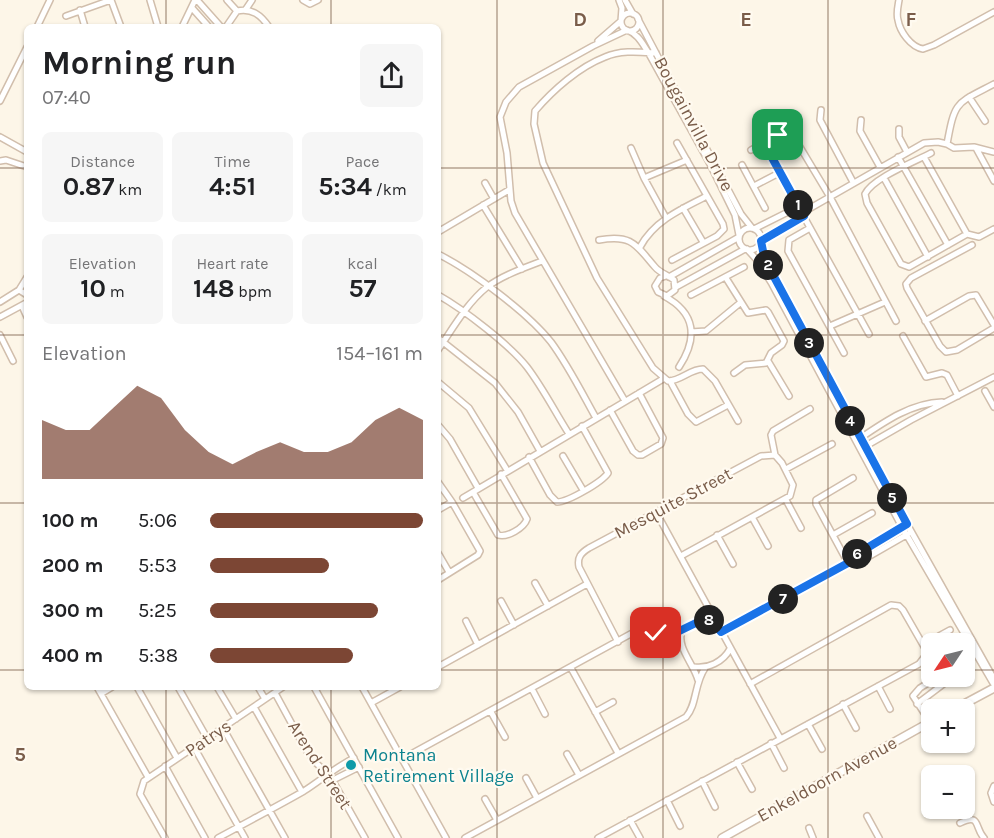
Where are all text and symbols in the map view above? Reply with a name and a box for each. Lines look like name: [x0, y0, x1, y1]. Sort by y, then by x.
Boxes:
text: D: [573, 8, 587, 31]
text: E: [740, 8, 752, 31]
text: F: [906, 8, 917, 31]
text: Morning run: [42, 44, 236, 82]
button: share: [360, 44, 423, 107]
street label: Bougainvilla Drive: [649, 53, 739, 195]
text: 07:40: [42, 86, 91, 109]
pin: [752, 109, 803, 160]
icon: arrive: [761, 118, 794, 151]
text: Distance: [70, 152, 135, 171]
text: Time: [215, 152, 250, 171]
text: Pace: [345, 152, 380, 171]
text: 0.87: [63, 171, 114, 202]
text: 4:51: [209, 171, 256, 202]
text: 5:34: [318, 171, 372, 202]
text: km: [114, 180, 142, 199]
text: /km: [372, 180, 407, 199]
pin: 1: [783, 190, 813, 220]
text: 1: [795, 195, 801, 214]
pin: 2: [753, 250, 783, 280]
text: Elevation: [69, 254, 136, 273]
text: Heart rate: [196, 254, 269, 273]
text: kcal: [347, 254, 378, 273]
text: 2: [763, 255, 773, 274]
text: 10: [80, 273, 106, 304]
text: 148: [193, 273, 234, 304]
text: 57: [348, 273, 377, 304]
text: m: [106, 282, 125, 301]
text: bpm: [234, 282, 272, 301]
pin: 3: [794, 328, 824, 358]
text: 3: [804, 333, 814, 352]
text: Elevation: [42, 342, 127, 365]
text: 154–161 m: [336, 342, 423, 365]
pin: 4: [835, 406, 865, 436]
text: 4: [845, 411, 855, 430]
street label: Mesquite Street: [610, 463, 736, 543]
pin: 5: [877, 483, 907, 513]
text: 5: [887, 488, 897, 507]
text: 100 m: [42, 509, 98, 532]
text: 5:06: [138, 509, 177, 532]
pin: 6: [842, 539, 872, 569]
text: 6: [852, 544, 862, 563]
text: 200 m: [42, 554, 103, 577]
text: 5:53: [138, 554, 177, 577]
pin: 7: [768, 584, 798, 614]
text: 7: [779, 589, 787, 608]
text: 300 m: [42, 599, 104, 622]
text: 5:25: [138, 599, 177, 622]
pin: 8: [694, 605, 724, 635]
pin: [630, 607, 681, 658]
text: 8: [704, 610, 714, 629]
icon: check: [639, 616, 672, 649]
north arrow: [921, 633, 975, 687]
map controls: [921, 633, 975, 819]
text: 400 m: [42, 644, 103, 667]
text: 5:38: [138, 644, 178, 667]
button: +: [921, 699, 975, 753]
street label: Patrys: [181, 715, 235, 761]
street label: Arend Street: [283, 717, 357, 814]
street label: Enkeldoorn Avenue: [753, 731, 901, 827]
text: 5: [14, 743, 26, 766]
place label: Montana Retirement Village: [363, 744, 514, 787]
marker: Montana Retirement Village: [344, 758, 358, 772]
button: −: [921, 765, 975, 819]

